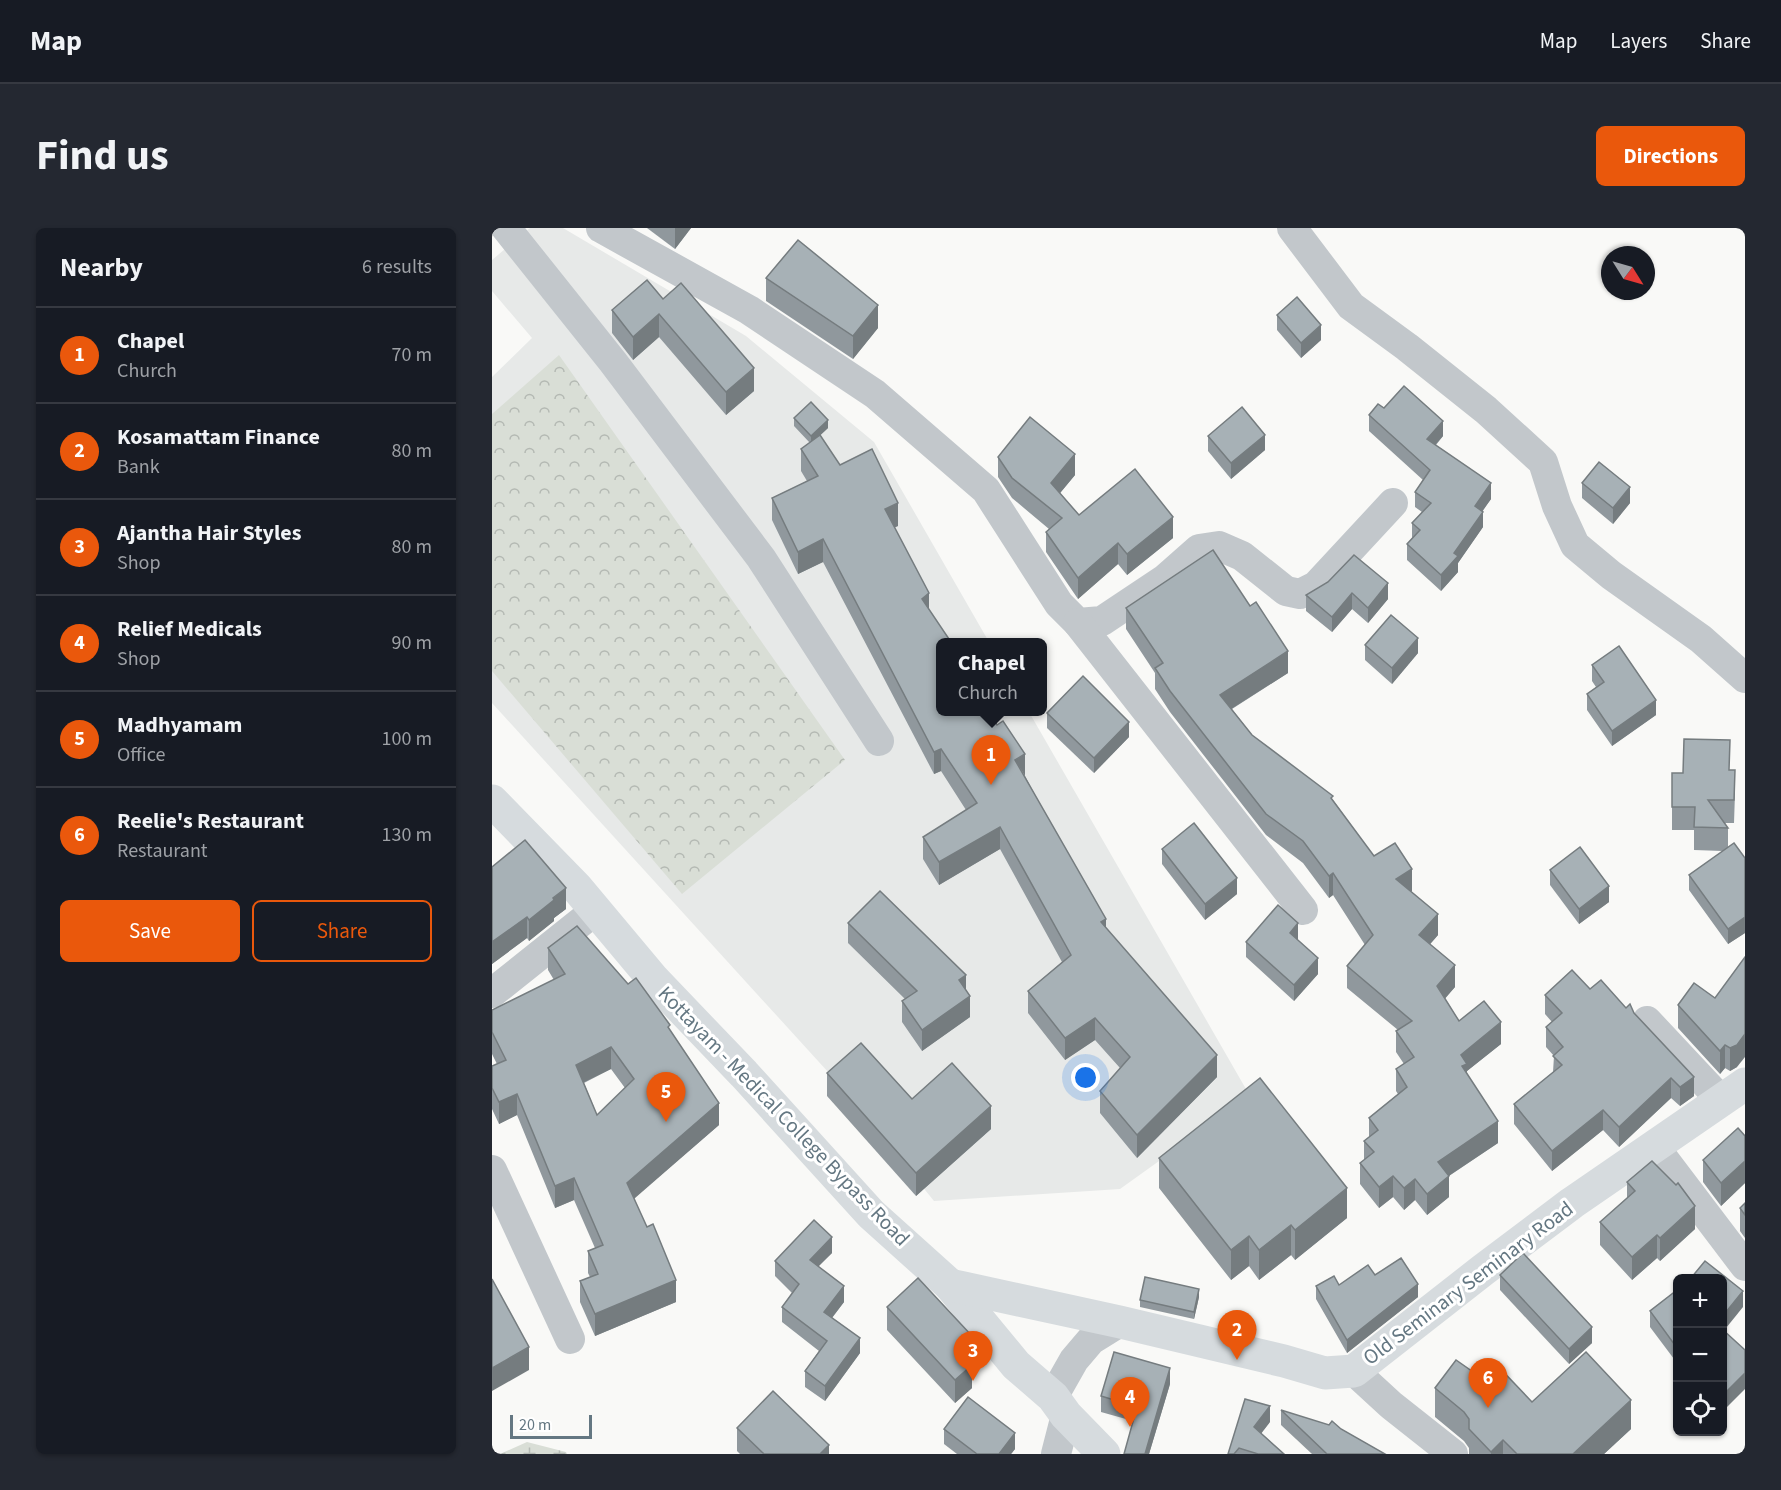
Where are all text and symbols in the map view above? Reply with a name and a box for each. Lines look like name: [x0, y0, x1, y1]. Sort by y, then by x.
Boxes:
text: Map: [30, 21, 82, 61]
text: Map: [1540, 26, 1577, 56]
text: Layers: [1610, 26, 1667, 56]
text: Share: [1700, 26, 1751, 56]
text: Find us: [36, 126, 169, 186]
button: Directions: [1596, 126, 1745, 186]
north arrow: [1601, 246, 1655, 300]
text: Nearby: [60, 249, 143, 286]
text: 6 results: [362, 253, 432, 281]
text: Chapel: [117, 325, 184, 357]
text: 1: [74, 341, 85, 369]
text: 70 m: [392, 341, 432, 369]
text: Church: [117, 357, 177, 385]
text: Kosamattam Finance: [117, 421, 320, 453]
text: 2: [74, 437, 85, 465]
text: 80 m: [392, 437, 432, 465]
text: Bank: [117, 453, 160, 481]
text: Ajantha Hair Styles: [117, 517, 301, 549]
text: 3: [74, 533, 85, 561]
text: 80 m: [392, 533, 432, 561]
text: Shop: [117, 549, 161, 577]
text: Relief Medicals: [117, 613, 262, 645]
text: 4: [74, 629, 85, 657]
text: 90 m: [392, 629, 432, 657]
popup: [936, 638, 1047, 716]
text: Shop: [117, 645, 161, 673]
text: Chapel: [958, 647, 1025, 679]
text: Church: [958, 679, 1018, 707]
text: Madhyamam: [117, 709, 242, 741]
text: 5: [74, 725, 85, 753]
text: 100 m: [382, 725, 432, 753]
pin: 1: [972, 736, 1010, 785]
text: Office: [117, 741, 165, 769]
text: Reelie's Restaurant: [117, 805, 304, 837]
text: 6: [74, 821, 85, 849]
text: 130 m: [382, 821, 432, 849]
text: Restaurant: [117, 837, 208, 865]
button: Save: [60, 900, 240, 962]
button: Share: [252, 900, 432, 962]
street label: Kottayam - Medical College Bypass Road: [651, 979, 917, 1253]
your location: [1071, 1063, 1100, 1092]
pin: 5: [646, 1072, 686, 1122]
street label: Old Seminary Seminary Road: [1357, 1194, 1579, 1372]
map controls: [1673, 1274, 1727, 1436]
button: +: [1673, 1274, 1727, 1328]
pin: 2: [1218, 1310, 1256, 1360]
button: −: [1673, 1328, 1727, 1382]
pin: 3: [954, 1332, 992, 1381]
pin: 6: [1468, 1358, 1508, 1408]
pin: 4: [1110, 1378, 1150, 1427]
button: locate: [1673, 1382, 1727, 1436]
scale bar: [510, 1412, 592, 1440]
text: 20 m: [519, 1414, 551, 1436]

